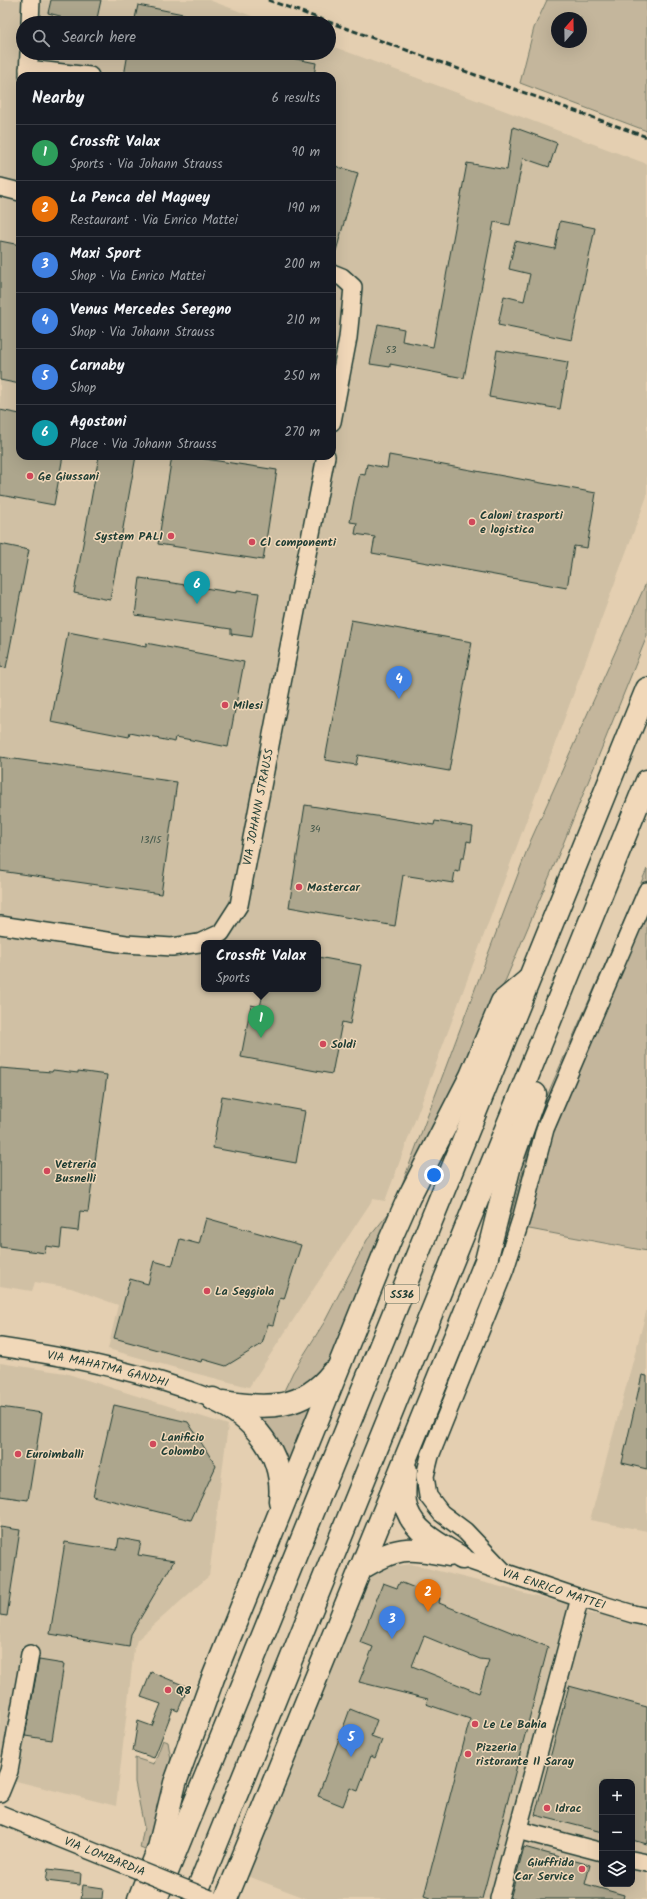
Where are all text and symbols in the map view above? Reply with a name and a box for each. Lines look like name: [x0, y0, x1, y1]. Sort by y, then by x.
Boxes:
north arrow: [551, 12, 587, 48]
search box: [16, 16, 336, 60]
text: Search here: [62, 26, 136, 50]
icon: search: [30, 27, 52, 49]
text: Nearby: [32, 85, 84, 112]
text: 6 results: [272, 88, 320, 109]
text: Crossfit Valax: [70, 130, 160, 154]
text: 1: [43, 142, 47, 163]
text: 90 m: [292, 142, 320, 163]
text: Sports · Via Johann Strauss: [70, 154, 222, 175]
text: La Penca del Maguey: [70, 186, 210, 210]
text: 2: [41, 198, 49, 219]
text: 190 m: [288, 198, 320, 219]
text: Restaurant · Via Enrico Mattei: [70, 210, 238, 231]
text: Maxi Sport: [70, 242, 141, 266]
text: 3: [41, 254, 49, 275]
text: 200 m: [284, 254, 320, 275]
text: Shop · Via Enrico Mattei: [70, 266, 205, 287]
text: Venus Mercedes Seregno: [70, 298, 231, 322]
text: 4: [41, 310, 49, 331]
text: 210 m: [286, 310, 320, 331]
text: Shop · Via Johann Strauss: [70, 322, 215, 343]
house number: 53: [385, 342, 397, 358]
text: Carnaby: [70, 354, 125, 378]
text: 5: [42, 366, 48, 387]
text: 250 m: [283, 366, 320, 387]
text: Shop: [70, 378, 96, 399]
text: Agostoni: [70, 410, 126, 434]
text: 6: [41, 422, 49, 443]
text: 270 m: [284, 422, 320, 443]
text: Place · Via Johann Strauss: [70, 434, 217, 455]
place label: Ge Giussani: [38, 467, 100, 486]
marker: Ge Giussani: [25, 471, 35, 481]
place label: Caloni trasporti e logistica: [480, 506, 564, 539]
marker: Caloni trasporti e logistica: [467, 517, 477, 527]
place label: System PALI: [94, 527, 163, 546]
marker: System PALI: [166, 531, 176, 541]
place label: Cl componenti: [260, 533, 337, 552]
marker: Cl componenti: [247, 537, 257, 547]
pin: 6: [184, 571, 210, 604]
pin: 4: [386, 666, 412, 699]
place label: Milesi: [233, 696, 264, 715]
marker: Milesi: [220, 700, 230, 710]
street label: VIA JOHANN STRAUSS: [238, 747, 279, 867]
house number: 34: [309, 821, 321, 837]
house number: 13/15: [141, 832, 162, 848]
place label: Mastercar: [307, 878, 360, 897]
marker: Mastercar: [294, 882, 304, 892]
popup: [201, 940, 321, 992]
text: Crossfit Valax: [216, 944, 306, 968]
text: Sports: [216, 968, 250, 989]
pin: 1: [248, 1005, 274, 1038]
place label: Soldi: [331, 1035, 357, 1054]
marker: Soldi: [318, 1039, 328, 1049]
place label: Vetreria Busnelli: [55, 1155, 97, 1188]
your location: [424, 1165, 444, 1185]
marker: Vetreria Busnelli: [42, 1166, 52, 1176]
place label: La Seggiola: [215, 1282, 274, 1301]
road number: SS36: [385, 1285, 419, 1303]
marker: La Seggiola: [202, 1286, 212, 1296]
street label: VIA MAHATMA GANDHI: [45, 1346, 171, 1393]
place label: Lanificio Colombo: [161, 1428, 205, 1461]
marker: Lanificio Colombo: [148, 1439, 158, 1449]
place label: Euroimballi: [26, 1445, 85, 1464]
marker: Euroimballi: [13, 1449, 23, 1459]
street label: VIA ENRICO MATTEI: [500, 1563, 608, 1615]
pin: 2: [415, 1579, 441, 1612]
pin: 3: [379, 1606, 405, 1639]
place label: Q8: [176, 1681, 192, 1700]
marker: Q8: [163, 1685, 173, 1695]
place label: Le Le Bahia: [483, 1715, 547, 1734]
marker: Le Le Bahia: [470, 1719, 480, 1729]
pin: 5: [338, 1724, 364, 1757]
place label: Pizzeria ristorante Il Saray: [476, 1738, 575, 1771]
marker: Pizzeria ristorante Il Saray: [463, 1749, 473, 1759]
map controls: [599, 1779, 635, 1887]
button: +: [599, 1779, 635, 1815]
place label: Idrac: [555, 1799, 582, 1818]
marker: Idrac: [542, 1803, 552, 1813]
button: −: [599, 1815, 635, 1851]
street label: VIA LOMBARDIA: [61, 1832, 148, 1882]
button: layers: [599, 1851, 635, 1887]
place label: Giuffrida Car Service: [515, 1853, 574, 1886]
marker: Giuffrida Car Service: [577, 1864, 587, 1874]

